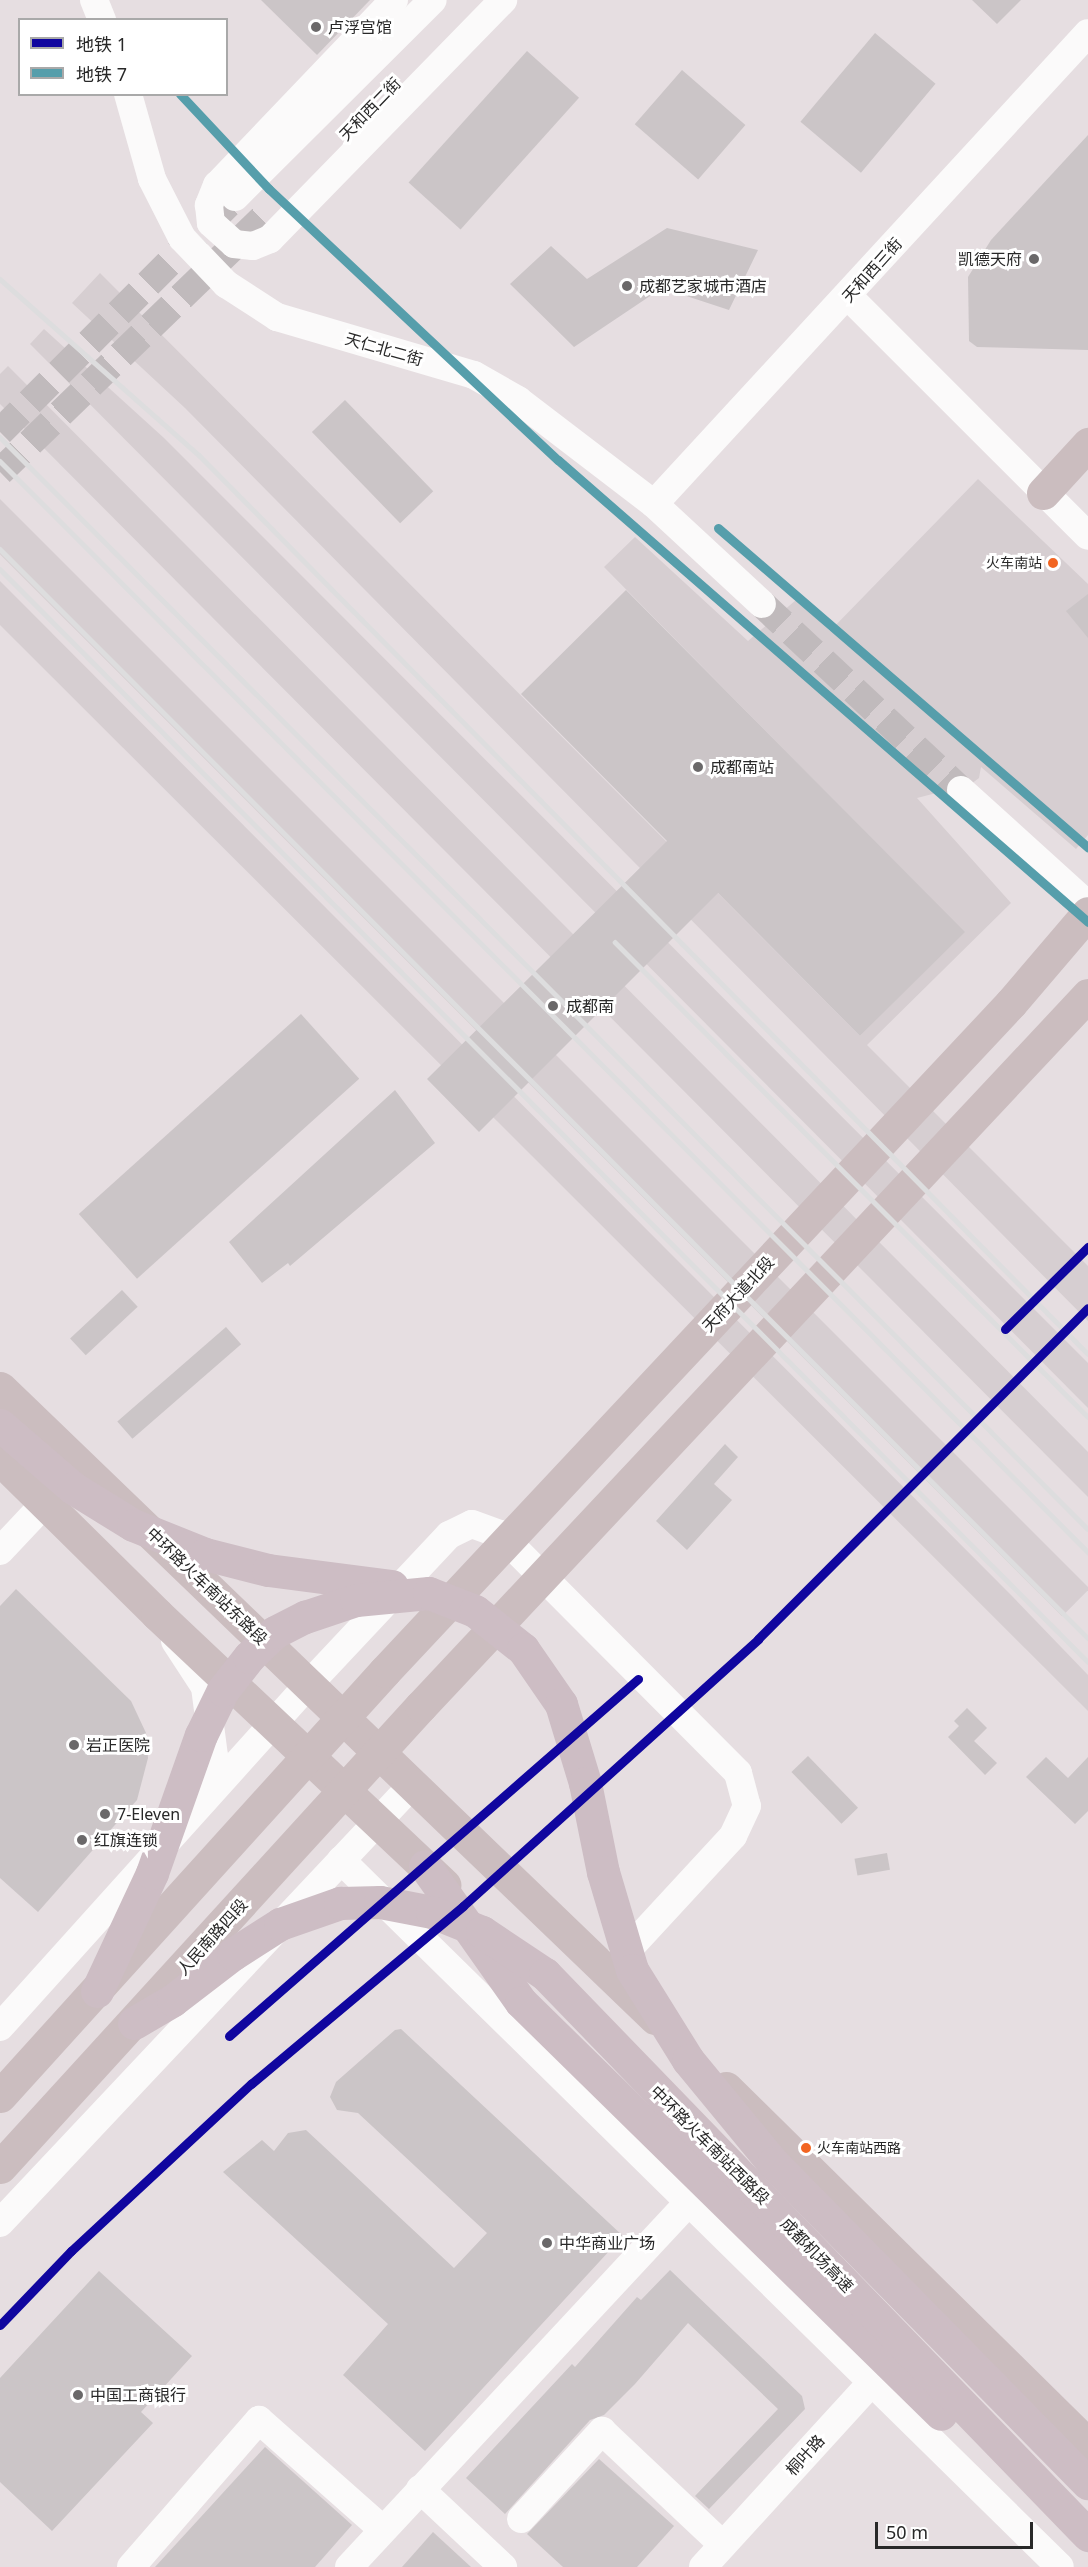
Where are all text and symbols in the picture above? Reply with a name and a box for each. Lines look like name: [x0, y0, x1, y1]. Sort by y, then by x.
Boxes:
place label: 卢浮宫馆: [328, 17, 392, 37]
legend: [18, 18, 228, 96]
marker: 卢浮宫馆: [309, 20, 323, 34]
text: 地铁 1: [76, 32, 127, 56]
text: 地铁 7: [76, 62, 127, 86]
street label: 天和西二街: [335, 74, 405, 144]
street label: 天和西三街: [838, 234, 906, 306]
place label: 凯德天府: [958, 249, 1022, 269]
marker: 凯德天府: [1027, 252, 1041, 266]
place label: 成都艺家城市酒店: [639, 276, 767, 296]
marker: 成都艺家城市酒店: [620, 279, 634, 293]
street label: 天仁北二街: [343, 329, 425, 369]
place label: 火车南站: [986, 555, 1042, 571]
marker: 火车南站: [1047, 557, 1059, 569]
place label: 成都南站: [710, 757, 774, 777]
marker: 成都南站: [691, 760, 705, 774]
place label: 成都南: [566, 996, 614, 1016]
marker: 成都南: [544, 997, 562, 1015]
street label: 天府大道北段: [698, 1252, 778, 1336]
street label: 中环路火车南站东路段: [143, 1524, 271, 1648]
place label: 岩正医院: [86, 1735, 150, 1755]
marker: 岩正医院: [67, 1738, 81, 1752]
place label: 7-Eleven: [117, 1804, 180, 1824]
marker: 7-Eleven: [98, 1807, 112, 1821]
place label: 红旗连锁: [94, 1830, 158, 1850]
marker: 红旗连锁: [75, 1833, 89, 1847]
street label: 人民南路四段: [173, 1895, 251, 1979]
street label: 中环路火车南站西路段: [647, 2082, 773, 2208]
place label: 火车南站西路: [817, 2140, 901, 2156]
marker: 火车南站西路: [800, 2142, 812, 2154]
street label: 成都机场高速: [777, 2214, 857, 2296]
place label: 中华商业广场: [559, 2233, 655, 2253]
marker: 中华商业广场: [540, 2236, 554, 2250]
place label: 中国工商银行: [90, 2385, 186, 2405]
marker: 中国工商银行: [71, 2388, 85, 2402]
street label: 桐叶路: [782, 2431, 828, 2479]
scale bar: [878, 2510, 1036, 2548]
text: 50 m: [886, 2520, 928, 2544]

